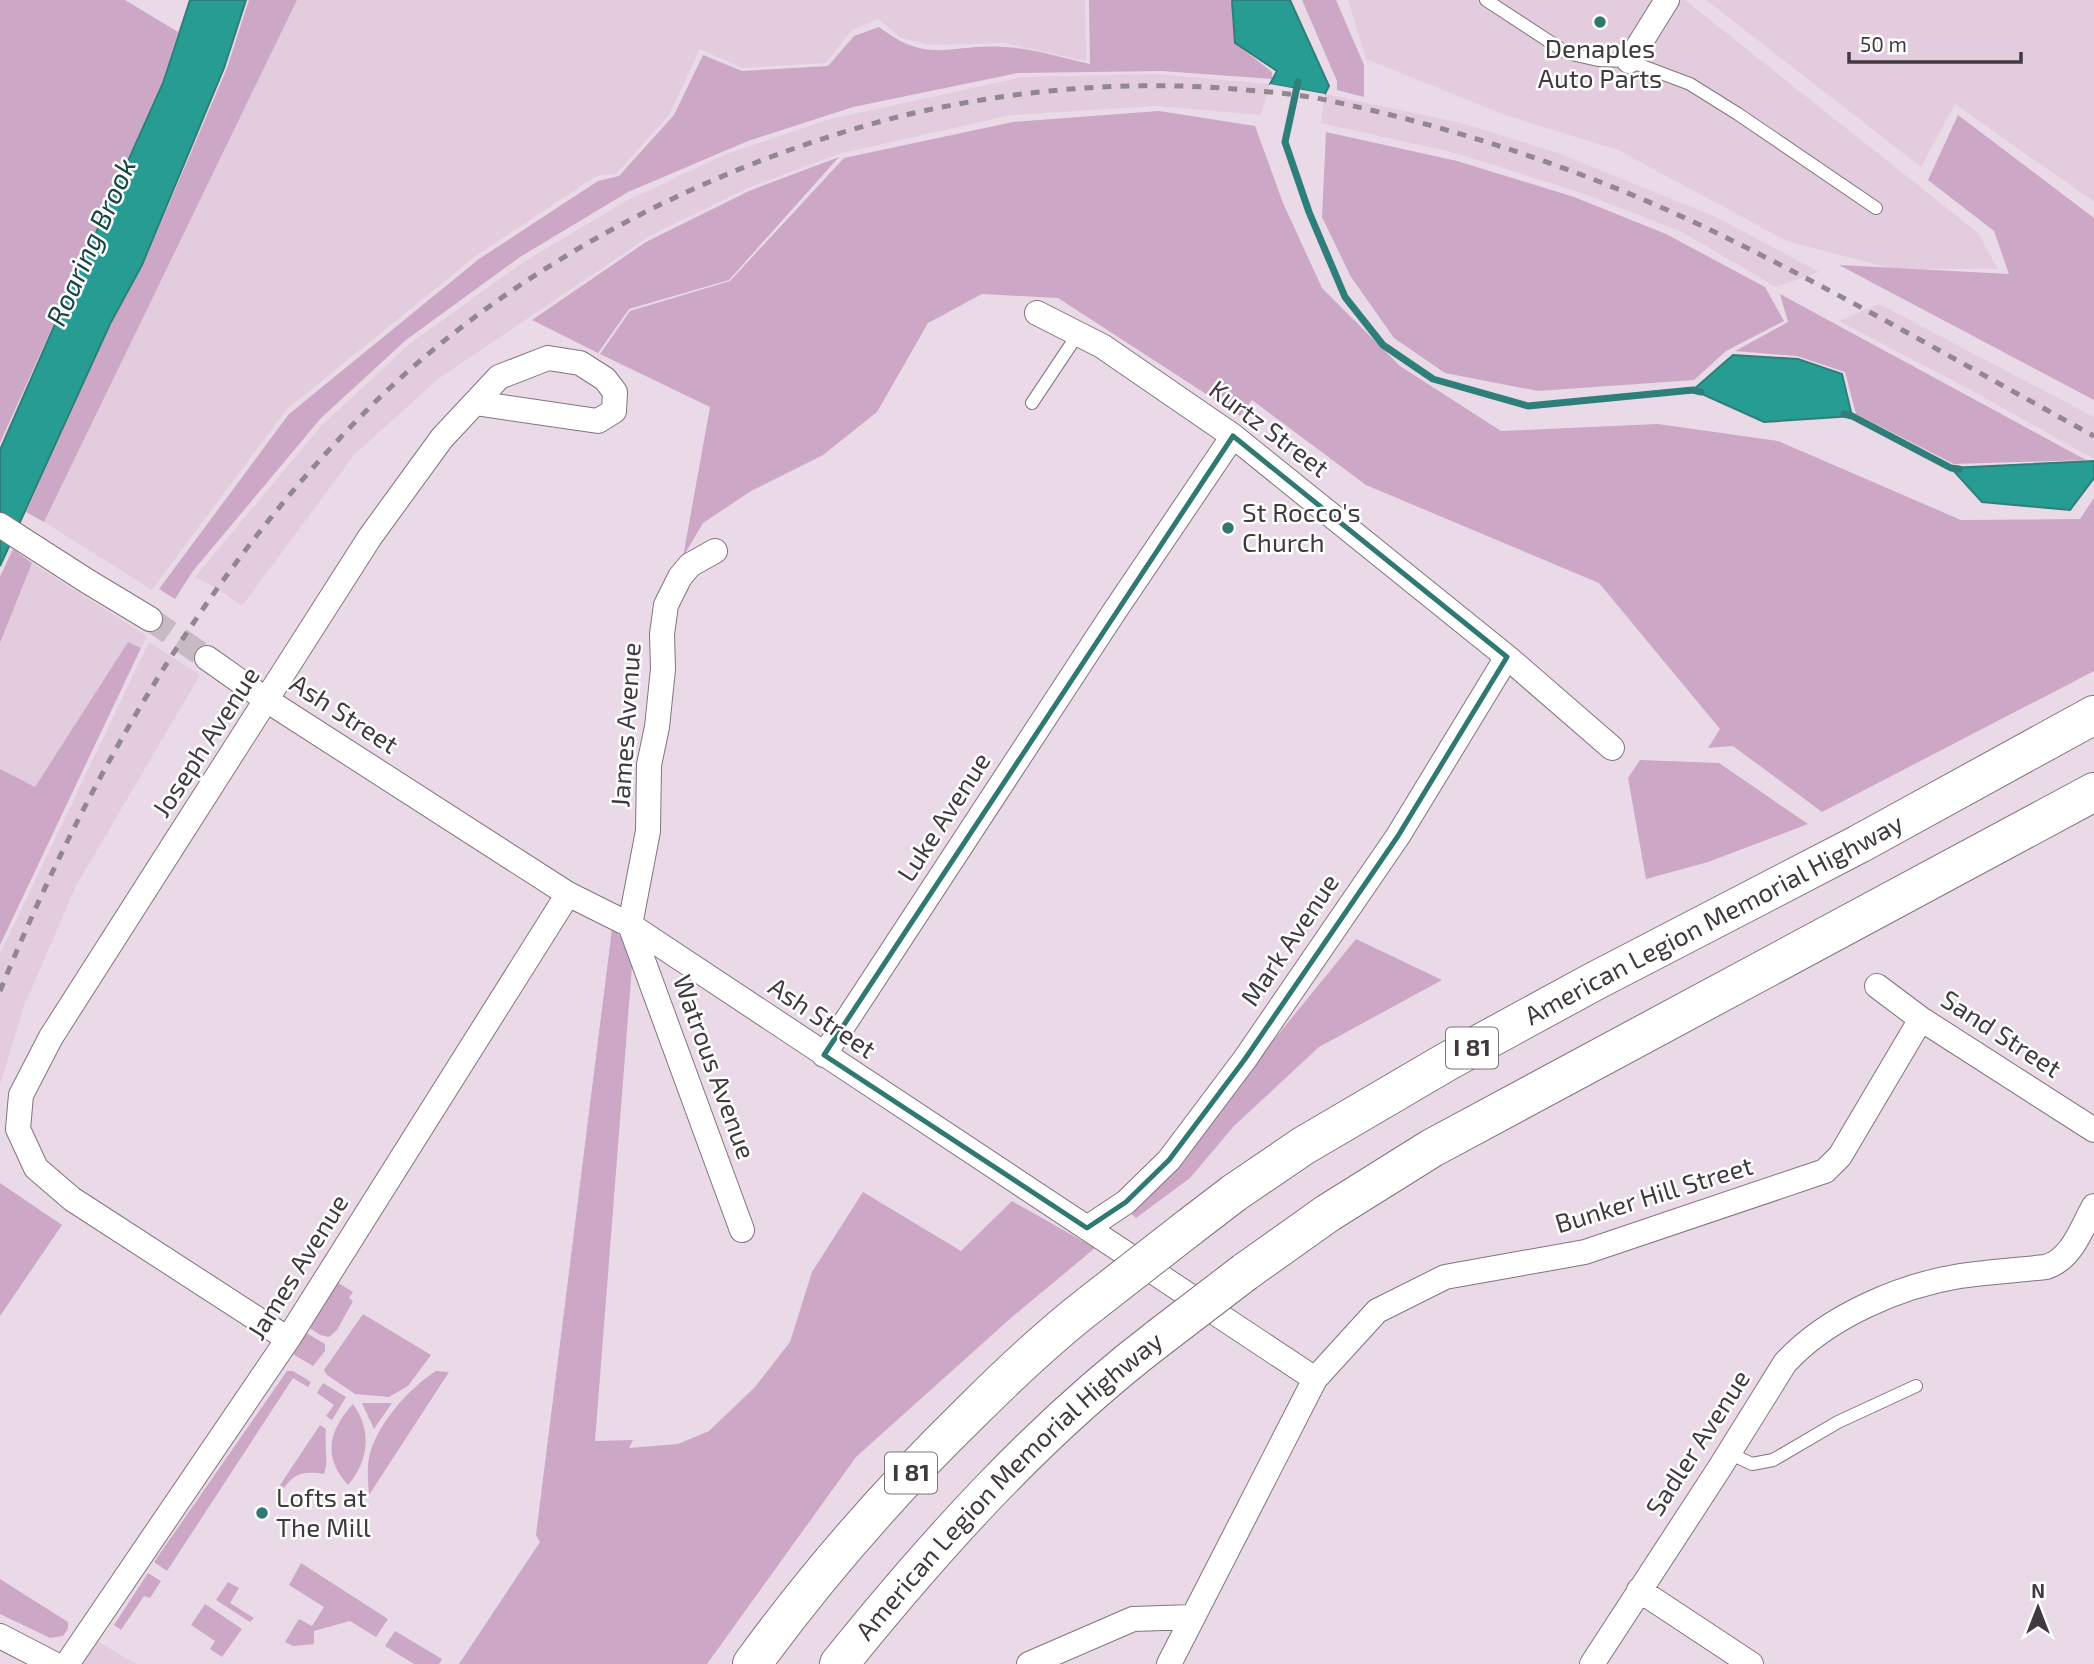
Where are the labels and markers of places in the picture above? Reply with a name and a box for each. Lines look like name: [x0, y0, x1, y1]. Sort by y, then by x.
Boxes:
marker: Denaples Auto Parts: [1592, 14, 1608, 30]
place label: Denaples Auto Parts: [1538, 32, 1662, 93]
place label: St Rocco's Church: [1242, 496, 1361, 557]
marker: St Rocco's Church: [1220, 520, 1236, 536]
place label: Lofts at The Mill: [276, 1481, 371, 1542]
marker: Lofts at The Mill: [254, 1505, 270, 1521]

